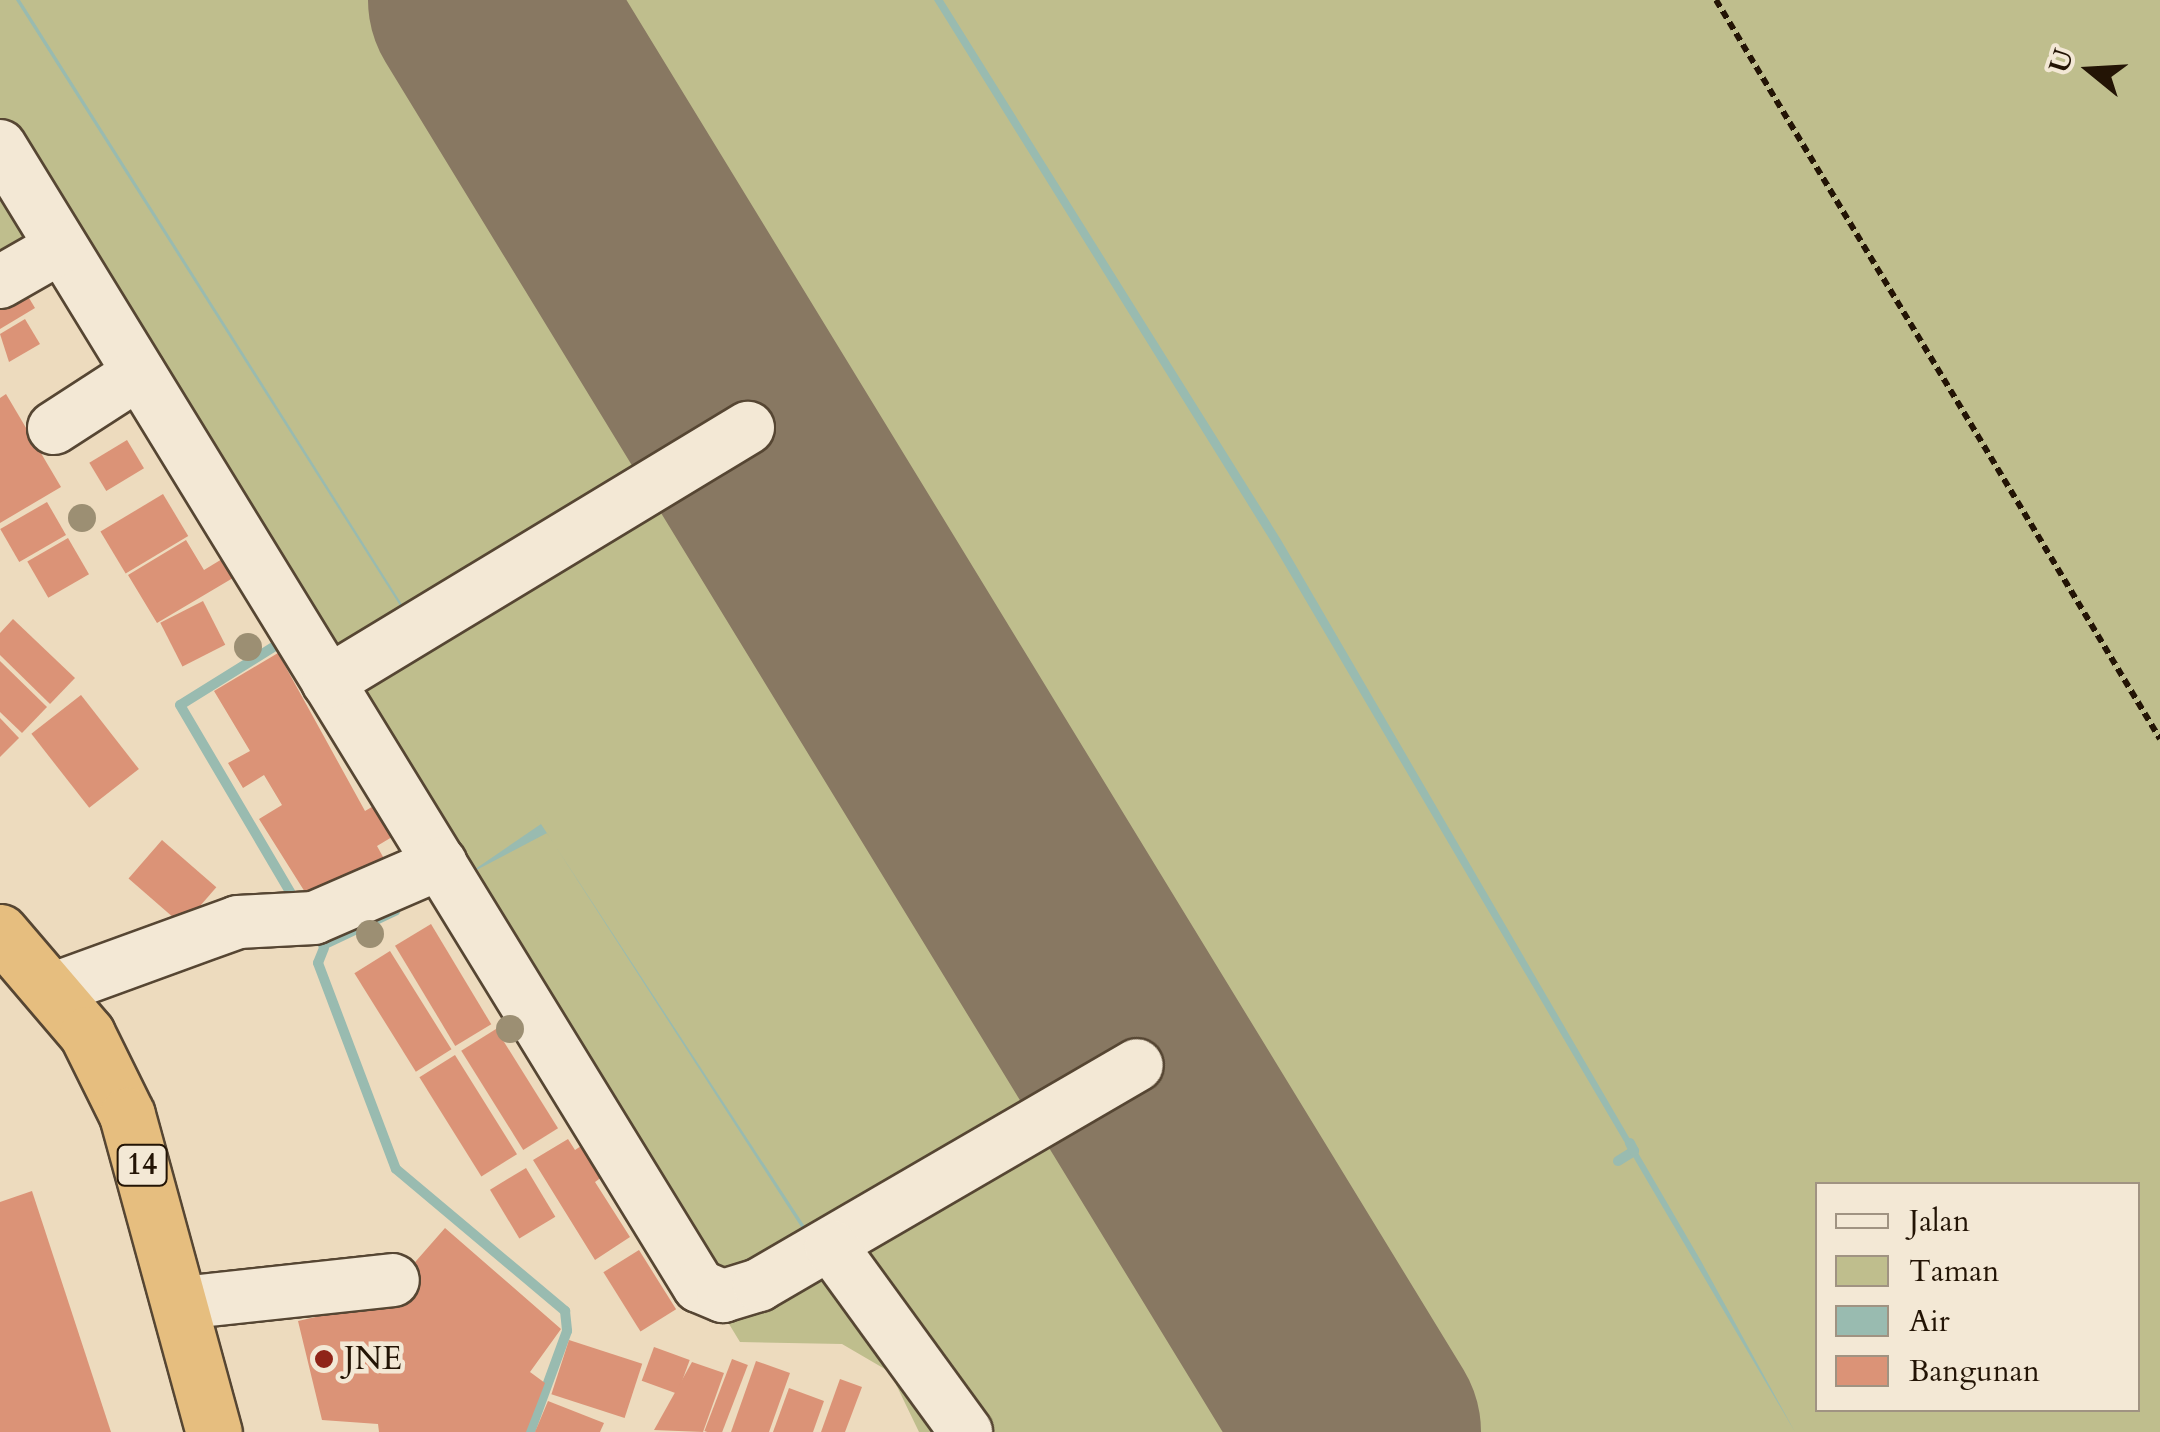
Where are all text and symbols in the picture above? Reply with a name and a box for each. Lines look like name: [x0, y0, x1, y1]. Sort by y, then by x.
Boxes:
north arrow: [2040, 20, 2140, 120]
text: U: [2040, 44, 2083, 77]
road number: 14: [114, 1140, 170, 1190]
legend: [1815, 1182, 2140, 1412]
text: Jalan: [1909, 1201, 1970, 1242]
text: Taman: [1909, 1251, 1999, 1292]
text: Air: [1909, 1301, 1950, 1342]
place label: JNE: [344, 1340, 402, 1378]
marker: JNE: [313, 1348, 335, 1370]
text: Bangunan: [1909, 1351, 2040, 1392]

